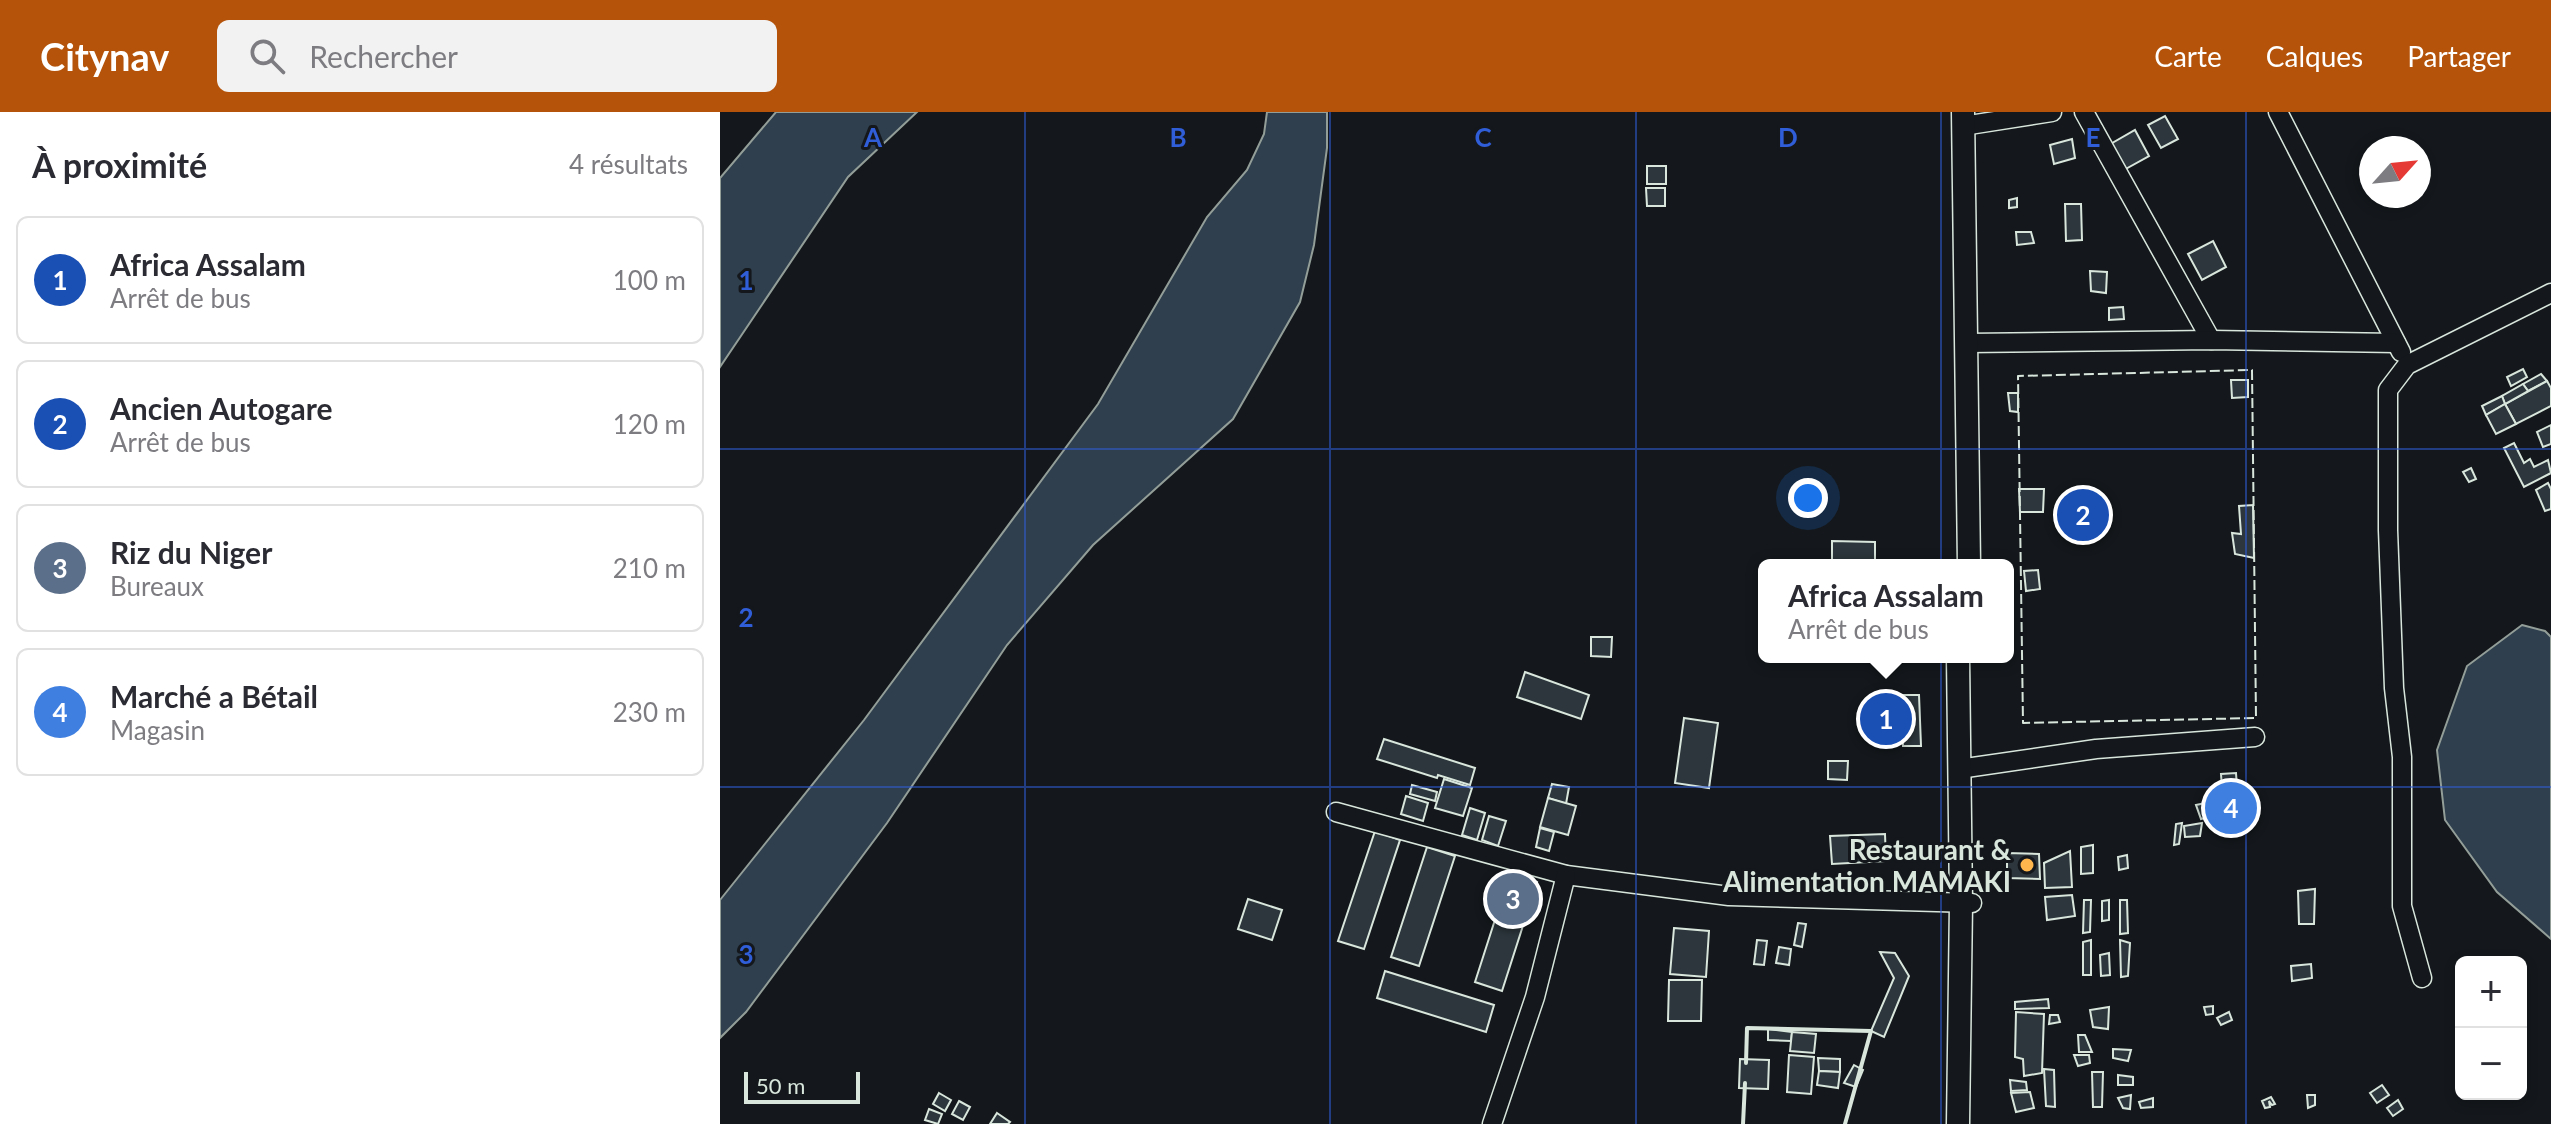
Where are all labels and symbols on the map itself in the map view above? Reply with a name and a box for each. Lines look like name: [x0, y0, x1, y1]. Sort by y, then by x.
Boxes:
text: A: [863, 121, 883, 153]
text: B: [1169, 121, 1187, 153]
text: C: [1474, 121, 1492, 153]
text: D: [1778, 121, 1798, 153]
text: E: [2086, 121, 2100, 153]
north arrow: [2359, 136, 2431, 208]
text: 1: [738, 264, 754, 296]
your location: [1788, 478, 1828, 518]
pin: 2: [2057, 485, 2109, 545]
text: 2: [738, 601, 754, 633]
pin: 1: [1860, 689, 1912, 749]
pin: 4: [2205, 778, 2257, 838]
place label: Restaurant & Alimentation MAMAKI: [1722, 832, 2012, 898]
marker: Restaurant & Alimentation MAMAKI: [2018, 856, 2036, 874]
pin: 3: [1487, 869, 1539, 929]
text: 3: [738, 938, 754, 970]
scale bar: [744, 1068, 860, 1104]

